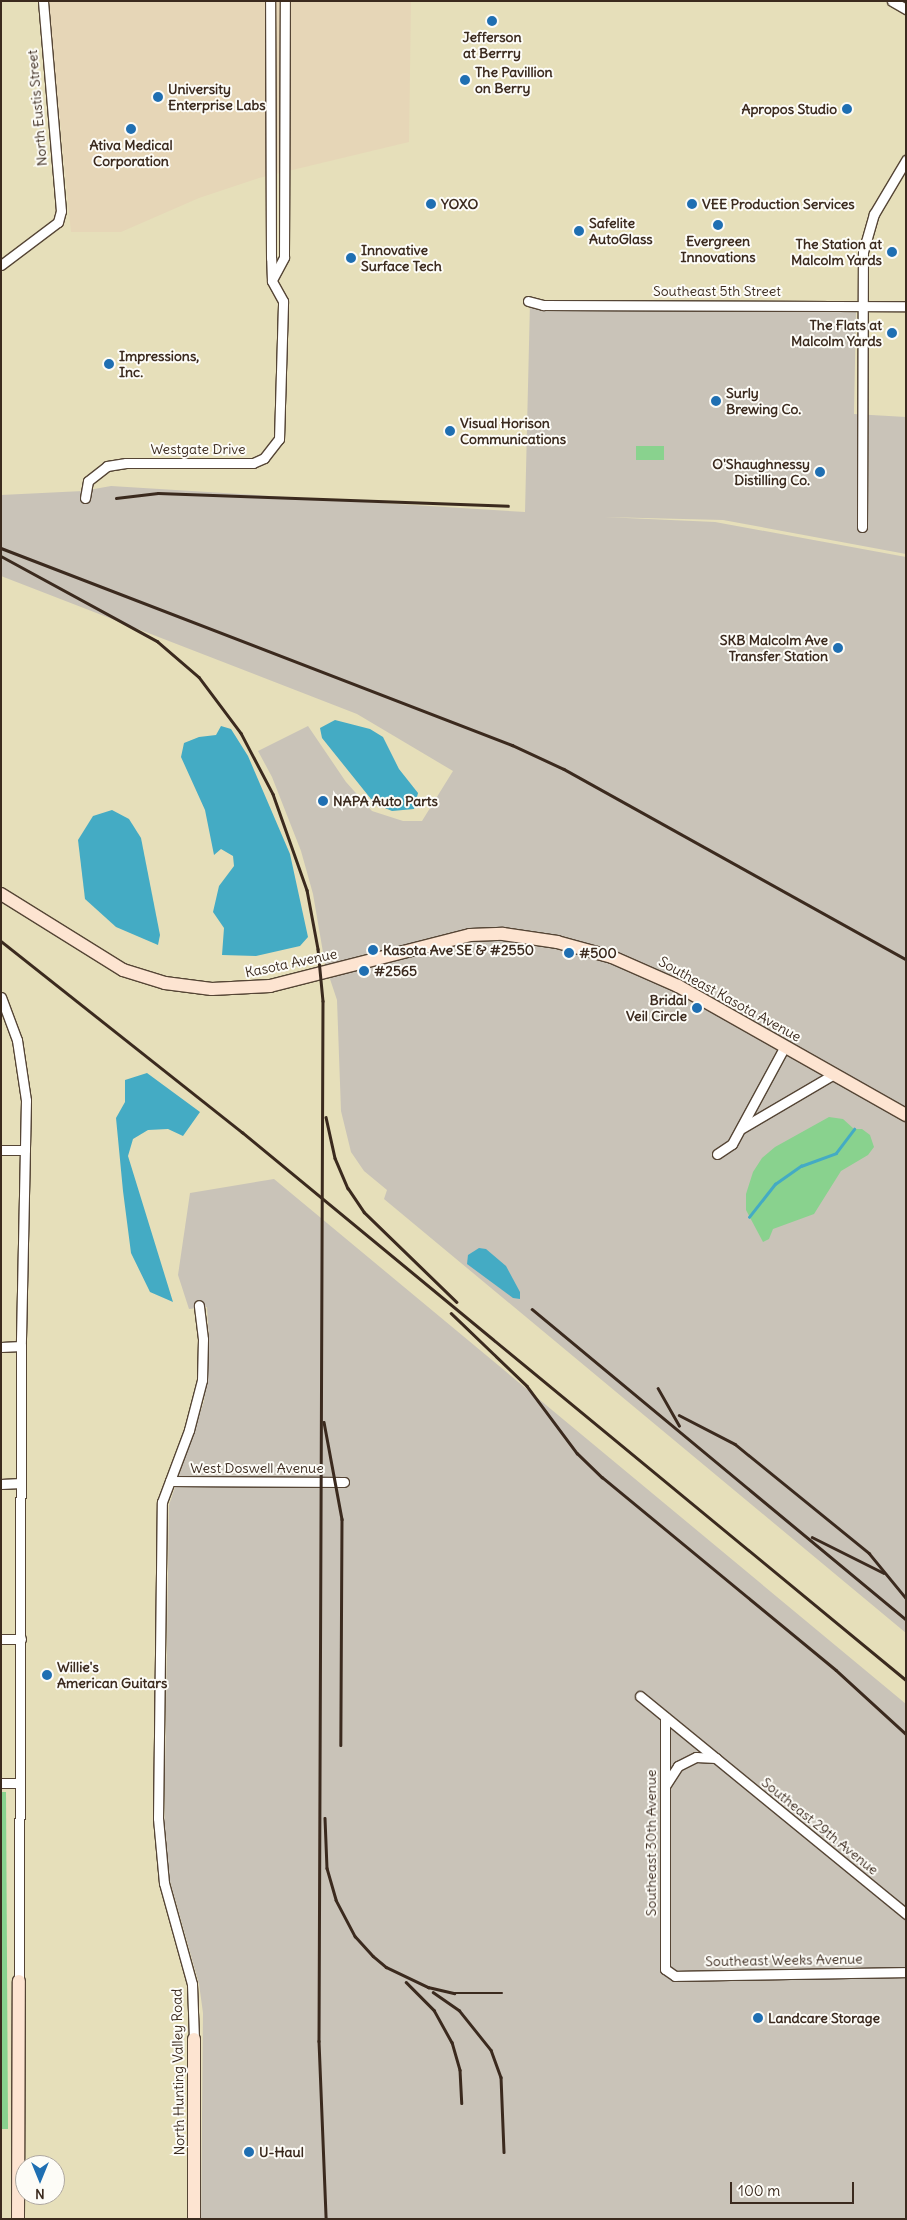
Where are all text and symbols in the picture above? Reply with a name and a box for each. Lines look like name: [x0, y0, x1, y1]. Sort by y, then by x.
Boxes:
marker: Jefferson at Berrry: [486, 15, 498, 27]
place label: Jefferson at Berrry: [462, 29, 522, 62]
street label: North Eustis Street: [24, 49, 50, 167]
place label: The Pavillion on Berry: [475, 64, 553, 96]
marker: The Pavillion on Berry: [459, 74, 471, 86]
place label: University Enterprise Labs: [168, 81, 266, 114]
marker: University Enterprise Labs: [152, 91, 164, 103]
place label: Apropos Studio: [741, 101, 837, 117]
marker: Apropos Studio: [841, 103, 853, 115]
marker: Ativa Medical Corporation: [125, 123, 137, 135]
place label: Ativa Medical Corporation: [89, 137, 173, 170]
place label: YOXO: [441, 196, 478, 212]
place label: VEE Production Services: [702, 196, 855, 212]
marker: YOXO: [425, 198, 437, 210]
marker: VEE Production Services: [686, 198, 698, 210]
place label: Safelite AutoGlass: [589, 215, 653, 248]
marker: Evergreen Innovations: [712, 219, 724, 231]
marker: Safelite AutoGlass: [573, 225, 585, 237]
place label: Evergreen Innovations: [681, 233, 755, 266]
place label: The Station at Malcolm Yards: [791, 236, 882, 268]
place label: Innovative Surface Tech: [361, 242, 442, 274]
marker: The Station at Malcolm Yards: [886, 246, 898, 258]
marker: Innovative Surface Tech: [345, 252, 357, 264]
street label: Southeast 5th Street: [653, 283, 781, 299]
place label: The Flats at Malcolm Yards: [791, 317, 882, 350]
marker: The Flats at Malcolm Yards: [886, 327, 898, 339]
place label: Impressions, Inc.: [119, 348, 199, 381]
marker: Impressions, Inc.: [103, 358, 115, 370]
place label: Surly Brewing Co.: [726, 385, 801, 418]
marker: Surly Brewing Co.: [710, 395, 722, 407]
place label: Visual Horison Communications: [460, 415, 566, 448]
marker: Visual Horison Communications: [444, 425, 456, 437]
street label: Westgate Drive: [150, 441, 246, 457]
place label: O'Shaughnessy Distilling Co.: [712, 456, 810, 488]
marker: O'Shaughnessy Distilling Co.: [814, 466, 826, 478]
place label: SKB Malcolm Ave Transfer Station: [720, 632, 828, 664]
marker: SKB Malcolm Ave Transfer Station: [832, 642, 844, 654]
place label: NAPA Auto Parts: [333, 793, 438, 809]
marker: NAPA Auto Parts: [317, 795, 329, 807]
place label: Kasota Ave SE & #2550: [383, 942, 534, 958]
marker: Kasota Ave SE & #2550: [367, 944, 379, 956]
street label: Kasota Avenue: [243, 945, 339, 981]
place label: #500: [579, 945, 617, 961]
marker: #500: [563, 947, 575, 959]
street label: Southeast Kasota Avenue: [656, 953, 804, 1045]
place label: #2565: [374, 963, 417, 979]
marker: #2565: [358, 965, 370, 977]
place label: Bridal Veil Circle: [626, 992, 687, 1024]
marker: Bridal Veil Circle: [691, 1002, 703, 1014]
street label: West Doswell Avenue: [190, 1460, 324, 1476]
place label: Willie's American Guitars: [57, 1659, 167, 1691]
marker: Willie's American Guitars: [41, 1669, 53, 1681]
street label: Southeast 30th Avenue: [643, 1770, 659, 1916]
street label: Southeast 29th Avenue: [758, 1774, 882, 1878]
street label: Southeast Weeks Avenue: [705, 1950, 863, 1970]
street label: North Hunting Valley Road: [168, 1989, 188, 2155]
place label: Landcare Storage: [768, 2010, 880, 2026]
marker: Landcare Storage: [752, 2012, 764, 2024]
place label: U-Haul: [259, 2144, 304, 2160]
marker: U-Haul: [243, 2146, 255, 2158]
north arrow: [15, 2155, 65, 2205]
scale bar: [732, 2172, 856, 2204]
text: 100 m: [738, 2181, 780, 2200]
text: N: [35, 2185, 45, 2203]

